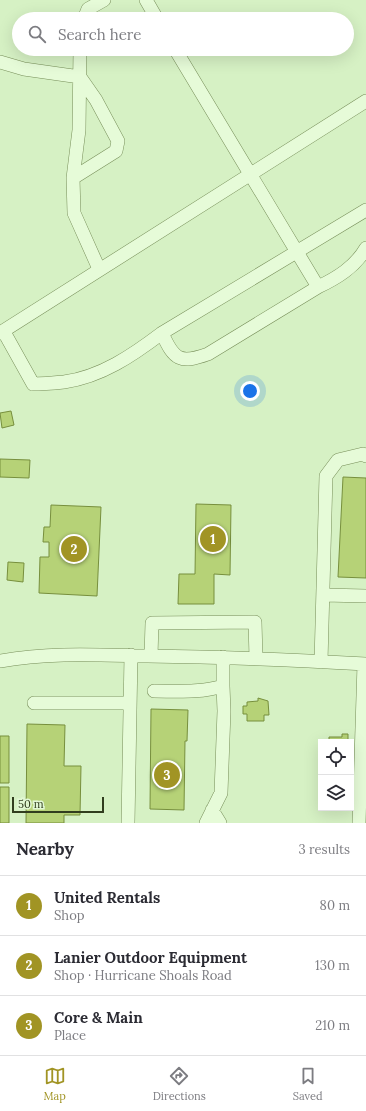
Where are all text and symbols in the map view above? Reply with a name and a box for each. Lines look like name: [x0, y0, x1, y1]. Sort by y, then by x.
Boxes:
search box: [12, 12, 354, 56]
icon: search: [26, 23, 48, 45]
text: Search here: [58, 25, 141, 44]
your location: [240, 381, 260, 401]
pin: 1: [200, 524, 226, 554]
pin: 2: [61, 534, 87, 564]
map controls: [318, 739, 354, 811]
button: locate: [318, 739, 354, 775]
pin: 3: [154, 760, 180, 790]
button: layers: [318, 775, 354, 811]
scale bar: [12, 795, 104, 814]
text: 50 m: [18, 797, 44, 811]
text: Nearby: [16, 838, 74, 860]
text: 3 results: [298, 841, 350, 858]
text: United Rentals: [54, 888, 160, 907]
text: 1: [26, 897, 32, 914]
text: 80 m: [320, 897, 350, 914]
text: Shop: [54, 907, 85, 924]
text: Lanier Outdoor Equipment: [54, 948, 247, 967]
text: 2: [26, 957, 32, 974]
text: 130 m: [315, 957, 350, 974]
text: Shop · Hurricane Shoals Road: [54, 967, 232, 984]
text: Core & Main: [54, 1008, 143, 1027]
text: 3: [25, 1017, 33, 1034]
text: 210 m: [315, 1017, 350, 1034]
text: Place: [54, 1027, 86, 1044]
tab: Map: [43, 1065, 66, 1103]
tab: Directions: [153, 1065, 206, 1103]
tab: Saved: [293, 1065, 323, 1103]

